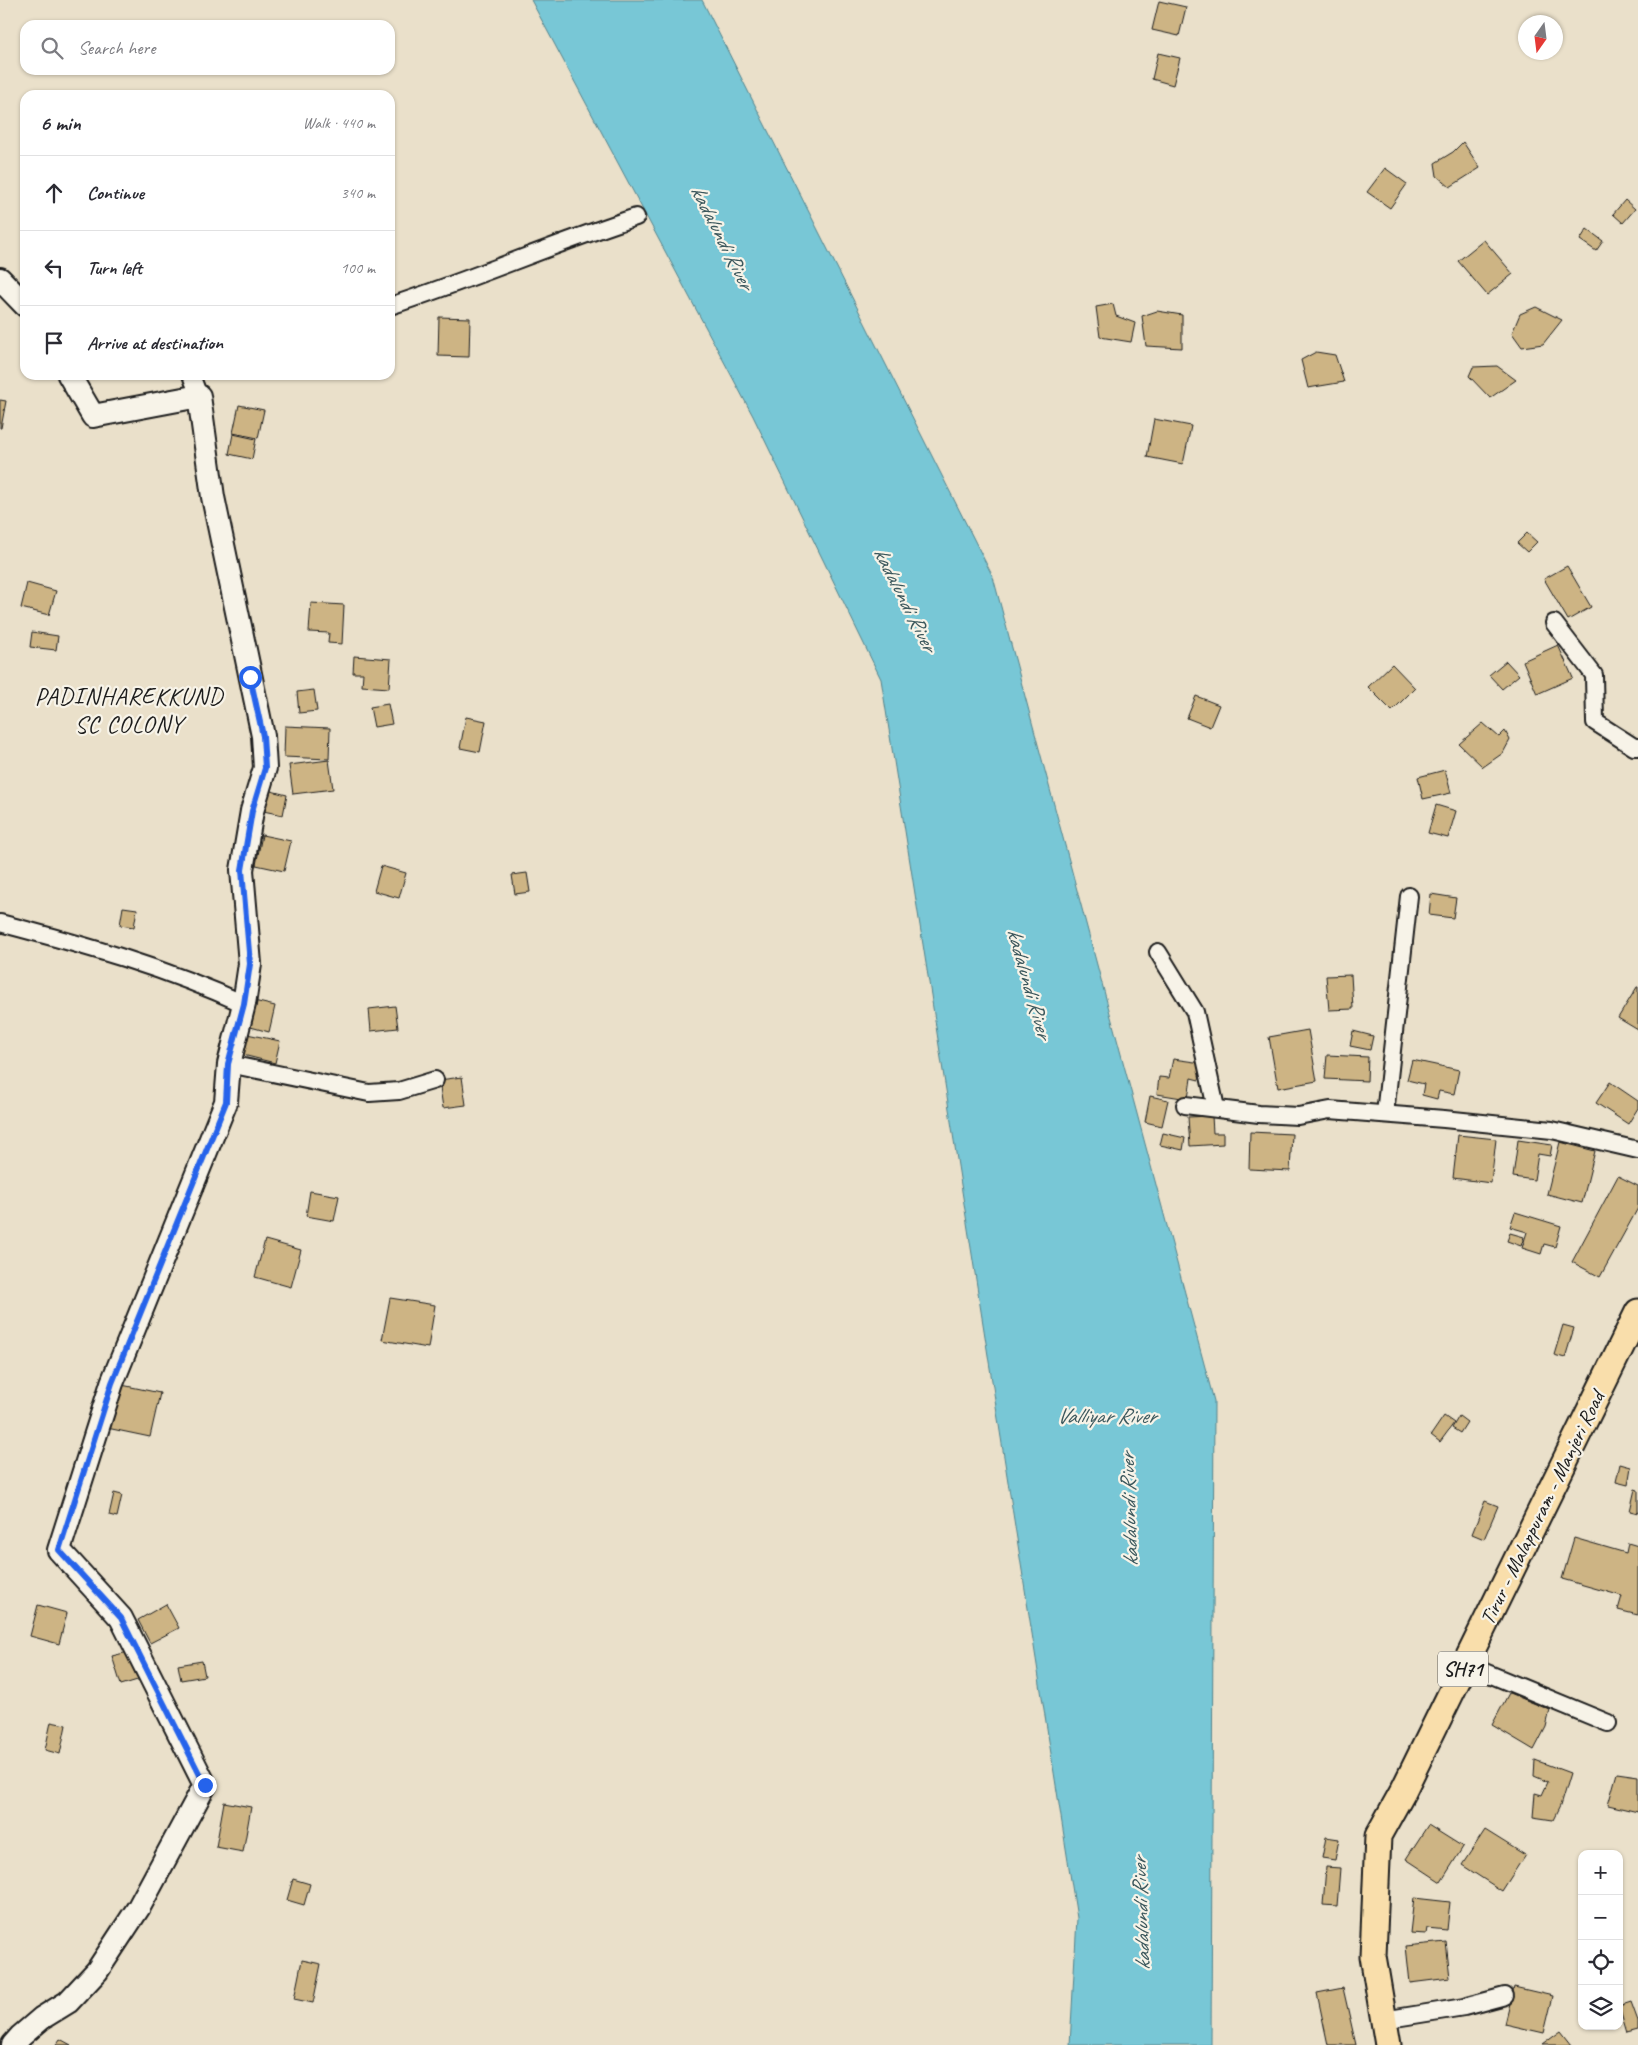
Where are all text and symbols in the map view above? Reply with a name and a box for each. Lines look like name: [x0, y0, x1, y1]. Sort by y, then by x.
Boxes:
north arrow: [1518, 15, 1563, 60]
search box: [20, 20, 395, 75]
icon: search: [38, 34, 66, 62]
text: Search here: [78, 36, 155, 60]
text: 6 min: [40, 110, 81, 136]
text: Walk · 440 m: [303, 113, 375, 133]
icon: ahead: [40, 179, 68, 207]
water label: kadalundi River: [684, 180, 762, 297]
text: Continue: [87, 181, 144, 205]
text: 340 m: [341, 183, 375, 203]
icon: left: [40, 254, 68, 282]
text: Turn left: [87, 256, 142, 280]
text: 100 m: [341, 258, 375, 278]
icon: arrive: [40, 329, 68, 357]
text: Arrive at destination: [87, 331, 223, 355]
water label: kadalundi River: [867, 542, 945, 659]
route start: [239, 666, 262, 689]
district label: PADINHAREKKUND SC COLONY: [35, 681, 224, 739]
water label: kadalundi River: [1000, 925, 1059, 1045]
street label: Tirur - Malappuram - Manjeri Road: [1474, 1384, 1612, 1629]
water label: Valliyar River: [1057, 1402, 1160, 1430]
water label: kadalundi River: [1113, 1449, 1145, 1567]
road number: SH71: [1438, 1652, 1488, 1686]
route end: [194, 1774, 217, 1797]
map controls: [1578, 1850, 1623, 2030]
button: +: [1578, 1850, 1623, 1895]
water label: kadalundi River: [1125, 1853, 1157, 1971]
button: −: [1578, 1895, 1623, 1940]
button: locate: [1578, 1940, 1623, 1985]
button: layers: [1578, 1985, 1623, 2030]

